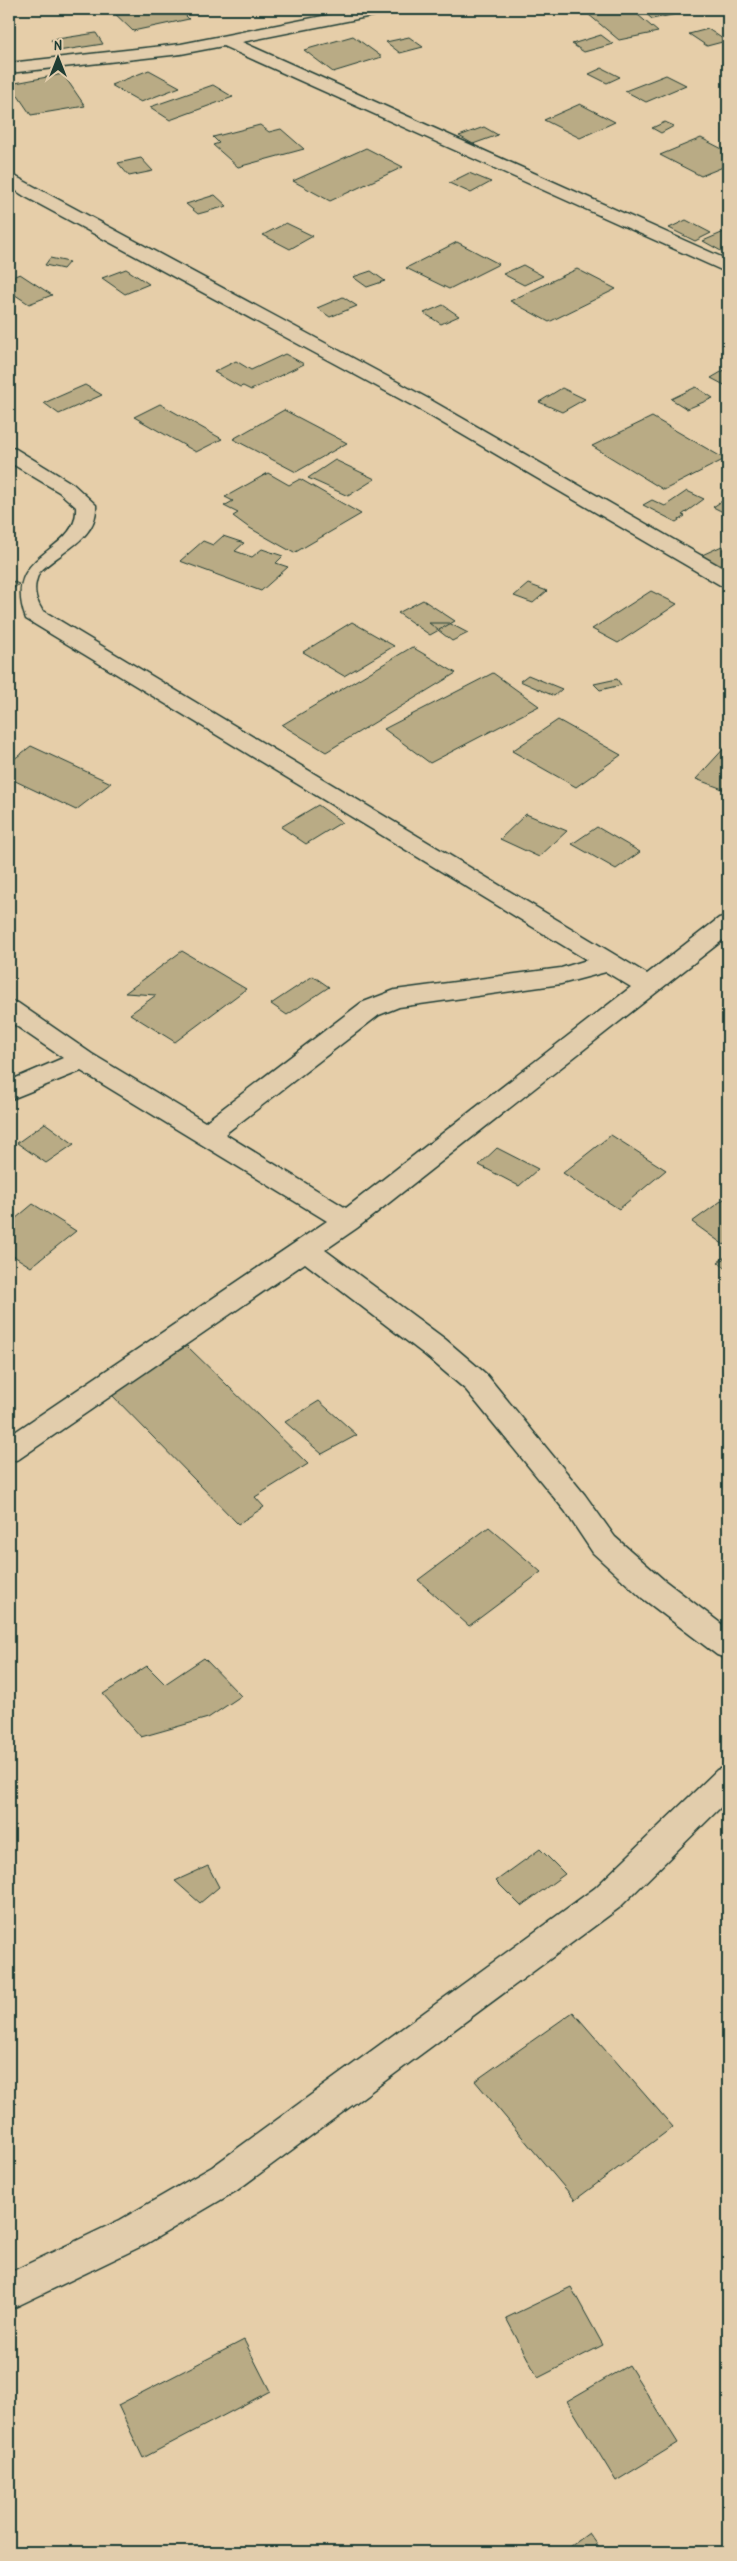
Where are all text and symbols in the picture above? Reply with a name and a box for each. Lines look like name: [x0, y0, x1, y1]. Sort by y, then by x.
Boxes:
north arrow: [32, 32, 82, 82]
text: N: [54, 35, 62, 54]

